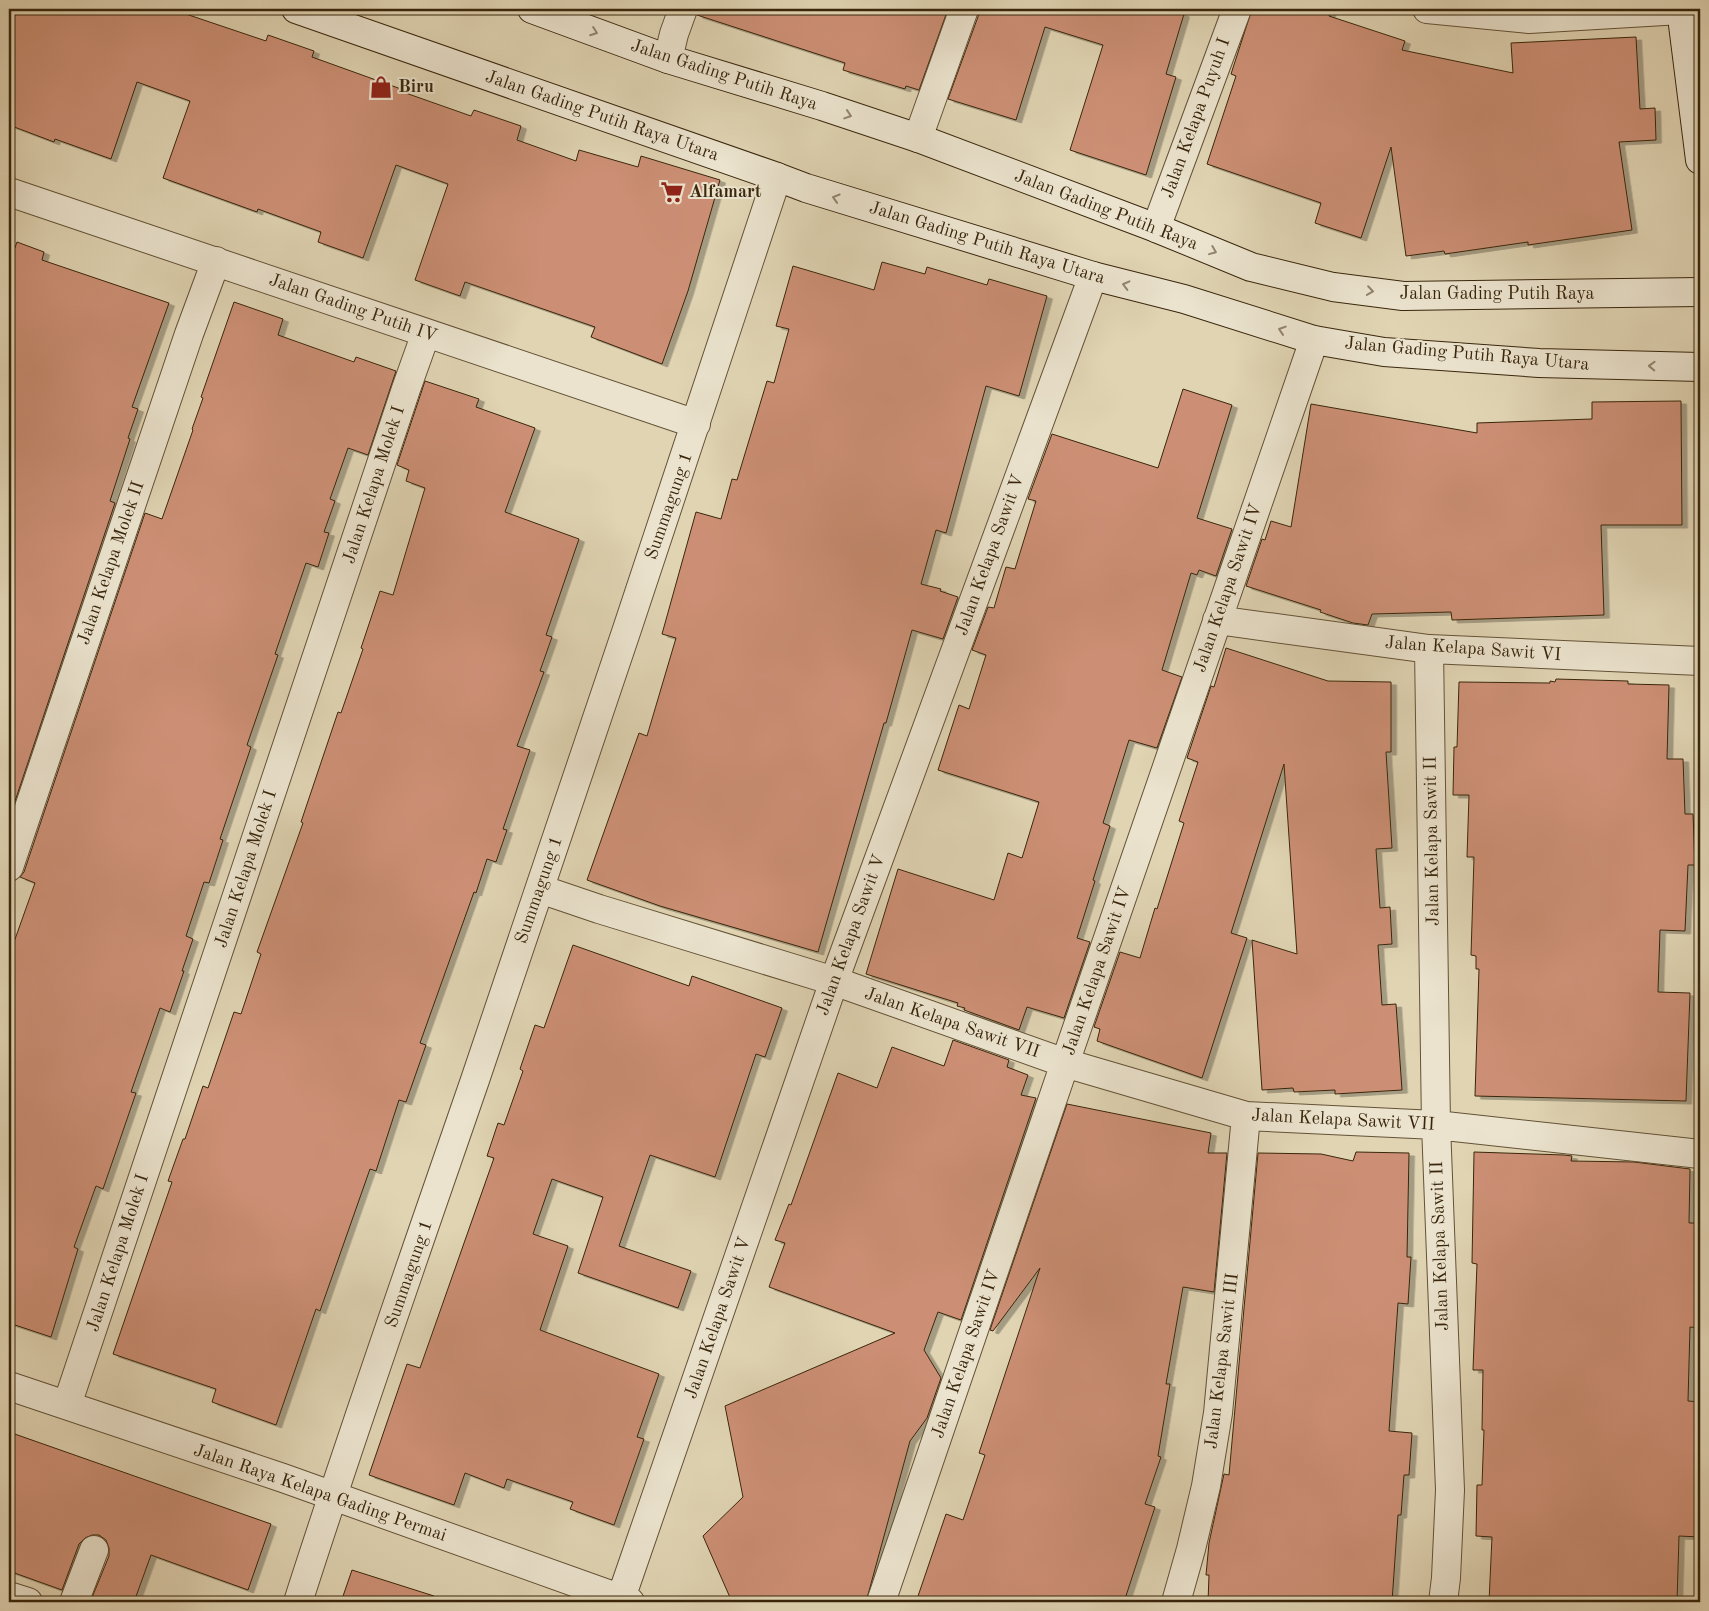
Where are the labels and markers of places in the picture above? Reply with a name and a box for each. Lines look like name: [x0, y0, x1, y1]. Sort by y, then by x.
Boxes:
shop icon: Biru: [368, 74, 394, 100]
place label: Biru: [398, 78, 434, 96]
supermarket icon: Alfamart: [659, 179, 685, 205]
place label: Alfamart: [689, 183, 762, 201]

